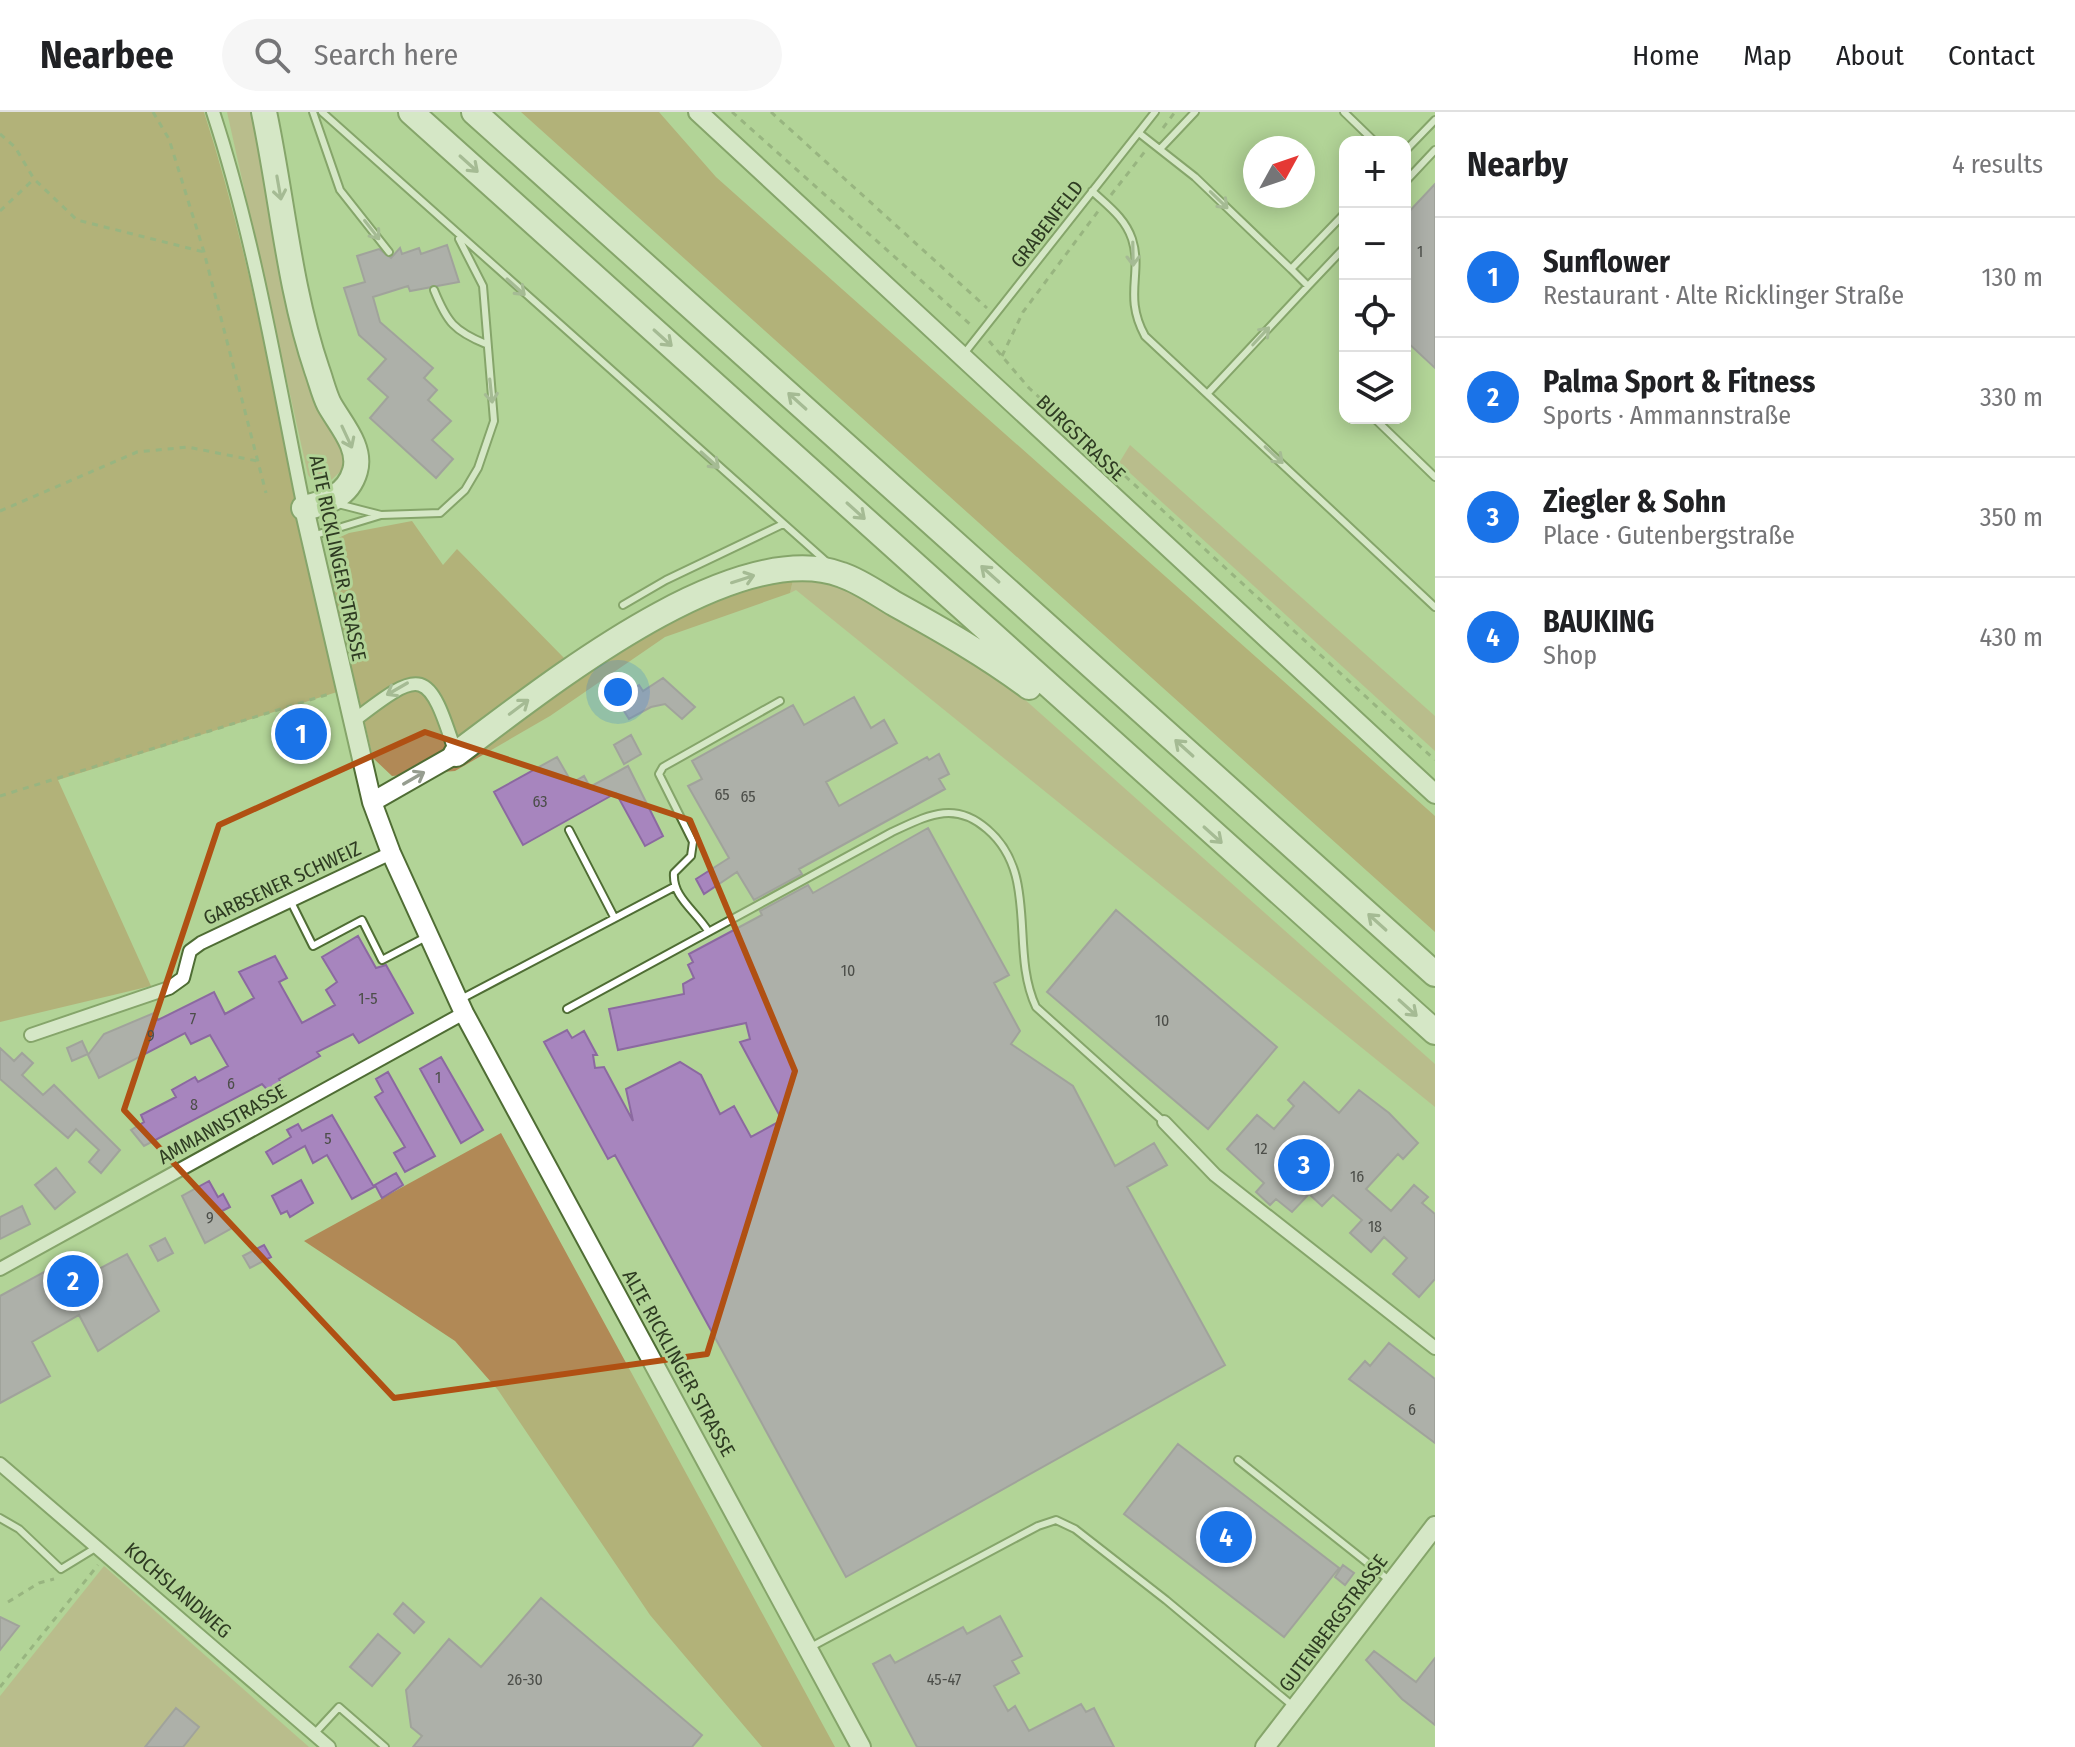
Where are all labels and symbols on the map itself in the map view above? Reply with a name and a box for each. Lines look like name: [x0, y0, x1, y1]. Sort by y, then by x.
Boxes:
north arrow: [1243, 136, 1315, 208]
one-way arrow: [459, 155, 479, 173]
one-way arrow: [272, 175, 287, 201]
street label: GRABENFELD: [1006, 176, 1088, 272]
one-way arrow: [1209, 190, 1228, 209]
one-way arrow: [363, 219, 380, 241]
one-way arrow: [1125, 240, 1141, 267]
house number: 1: [1417, 242, 1423, 261]
one-way arrow: [505, 278, 525, 296]
one-way arrow: [1252, 326, 1271, 346]
one-way arrow: [653, 328, 673, 347]
one-way arrow: [483, 377, 498, 404]
street label: BURGSTRASSE: [1032, 390, 1130, 486]
one-way arrow: [787, 392, 807, 410]
one-way arrow: [341, 425, 356, 449]
one-way arrow: [1263, 445, 1283, 464]
one-way arrow: [700, 451, 720, 469]
street label: ALTE RICKLINGER STRASSE: [304, 453, 372, 663]
one-way arrow: [846, 502, 866, 520]
one-way arrow: [981, 565, 1001, 583]
one-way arrow: [730, 571, 756, 586]
your location: [598, 672, 638, 712]
one-way arrow: [386, 681, 409, 697]
one-way arrow: [508, 699, 529, 716]
pin: 1: [275, 704, 327, 764]
one-way arrow: [1174, 739, 1194, 757]
one-way arrow: [402, 770, 426, 785]
house number: 65: [714, 785, 730, 804]
house number: 65: [740, 787, 756, 806]
house number: 63: [532, 792, 548, 811]
one-way arrow: [1203, 826, 1223, 844]
street label: GARBSENER SCHWEIZ: [199, 836, 365, 930]
one-way arrow: [1367, 912, 1387, 931]
house number: 10: [841, 961, 855, 980]
house number: 1-5: [358, 989, 378, 1008]
one-way arrow: [1397, 999, 1417, 1017]
house number: 7: [190, 1009, 197, 1028]
house number: 10: [1155, 1011, 1169, 1030]
house number: 9: [147, 1026, 155, 1045]
house number: 1: [435, 1068, 441, 1087]
house number: 6: [227, 1074, 235, 1093]
street label: AMMANNSTRASSE: [154, 1079, 290, 1169]
house number: 8: [190, 1095, 198, 1114]
house number: 5: [324, 1129, 332, 1148]
pin: 3: [1278, 1135, 1330, 1195]
house number: 12: [1254, 1139, 1268, 1158]
house number: 16: [1350, 1167, 1364, 1186]
house number: 9: [206, 1208, 214, 1227]
house number: 18: [1368, 1217, 1382, 1236]
pin: 2: [47, 1251, 99, 1311]
street label: ALTE RICKLINGER STRASSE: [618, 1265, 740, 1461]
house number: 6: [1408, 1400, 1416, 1419]
pin: 4: [1200, 1507, 1252, 1567]
street label: KOCHSLANDWEG: [120, 1537, 236, 1643]
street label: GUTENBERGSTRASSE: [1274, 1550, 1392, 1696]
house number: 26-30: [507, 1670, 543, 1689]
house number: 45-47: [927, 1670, 962, 1689]

